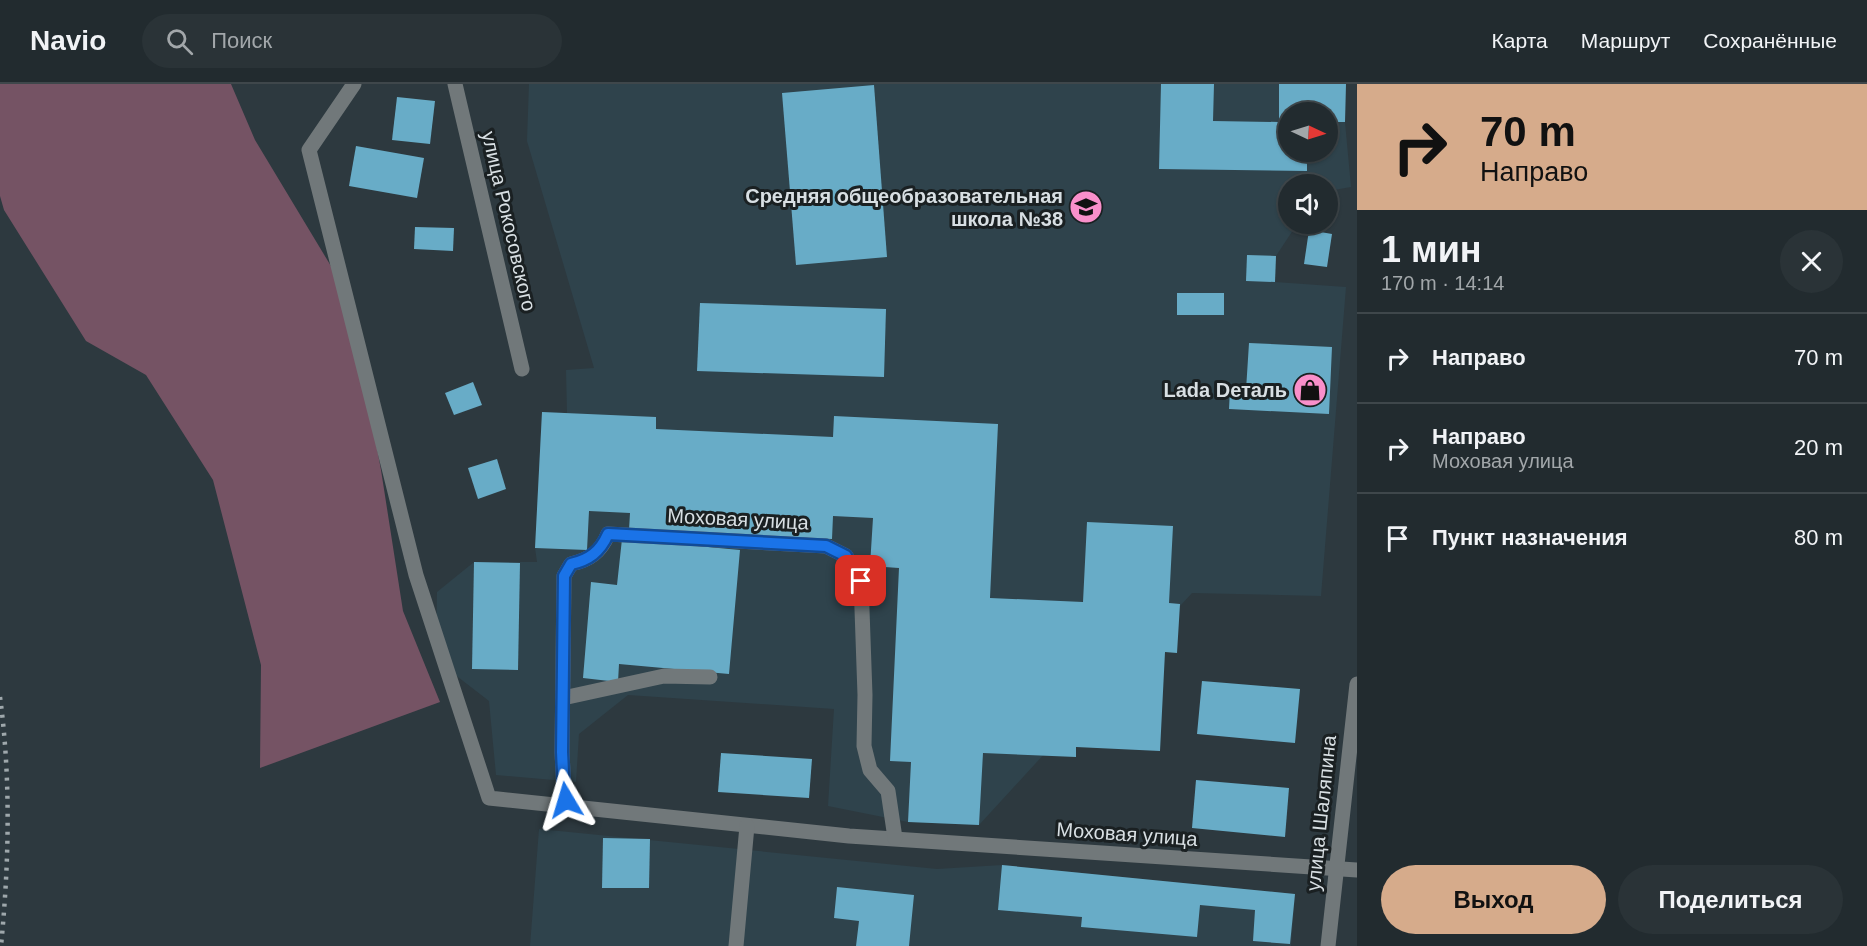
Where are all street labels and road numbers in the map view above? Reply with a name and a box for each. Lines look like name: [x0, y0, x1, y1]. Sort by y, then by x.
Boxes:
street label: улица Рокосовского: [478, 129, 540, 313]
street label: Моховая улица: [667, 504, 810, 534]
street label: улица Шаляпина: [1302, 733, 1340, 892]
street label: Моховая улица: [1056, 818, 1199, 850]

